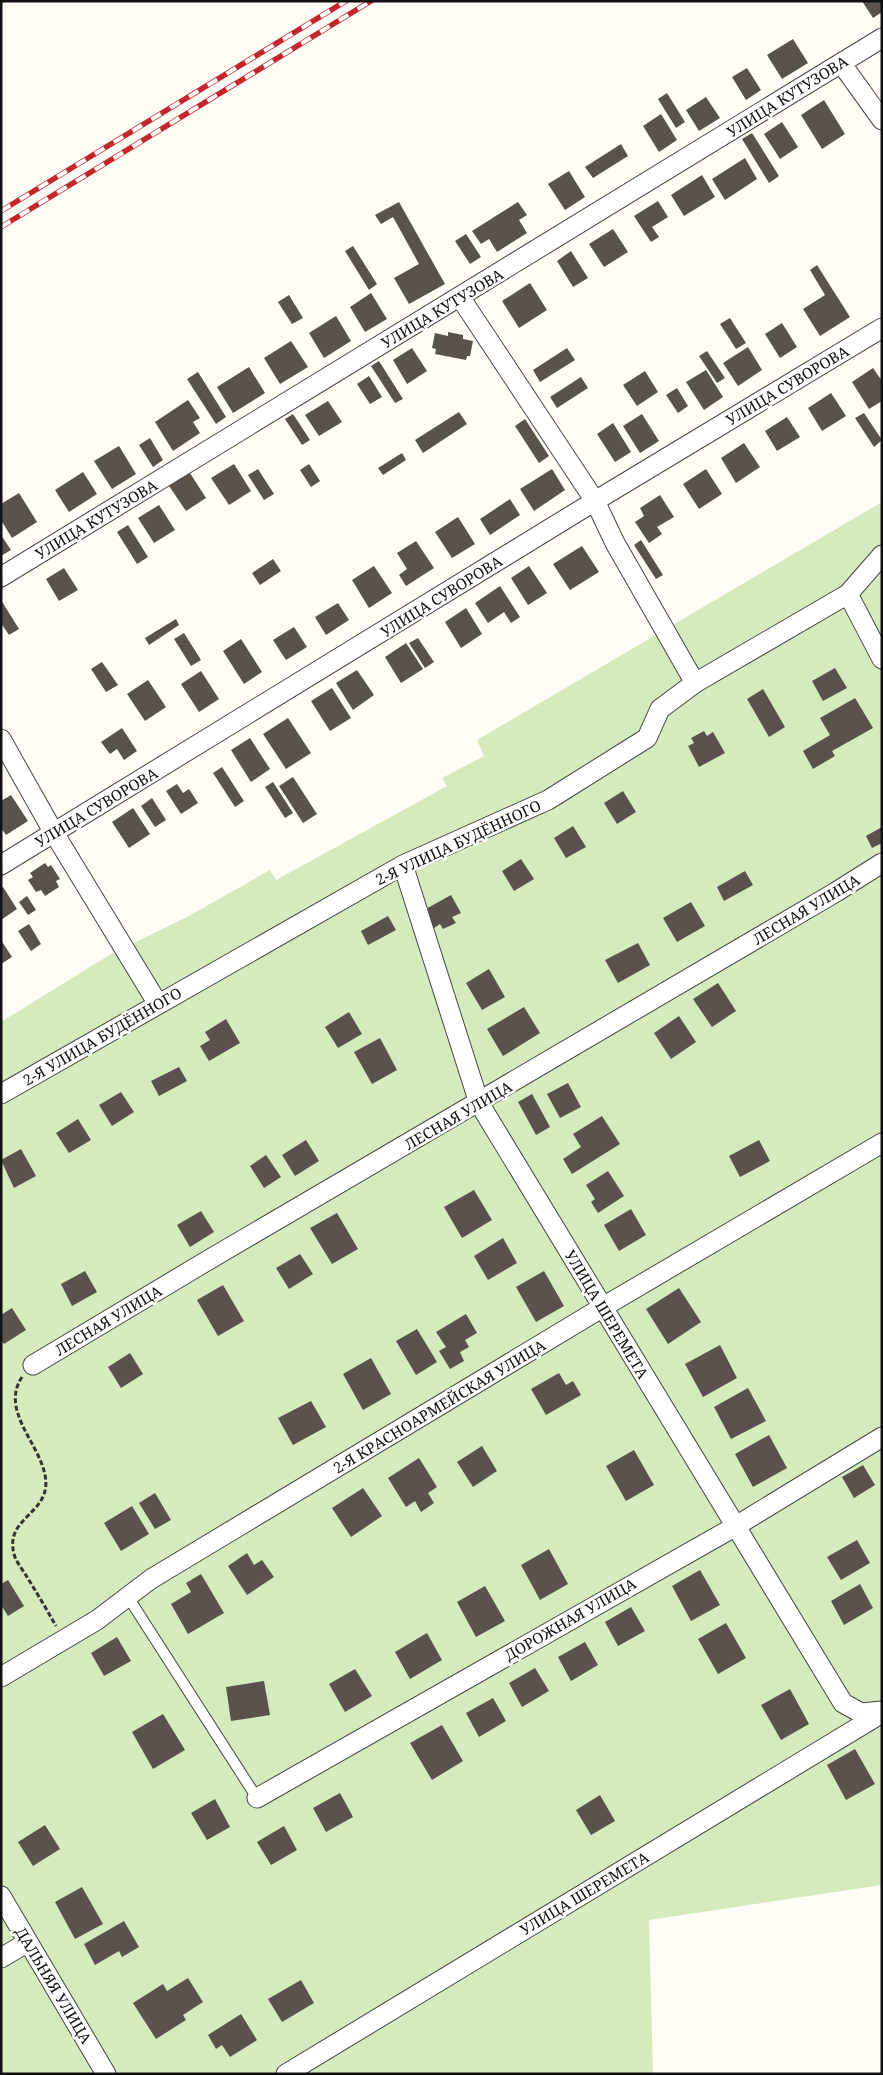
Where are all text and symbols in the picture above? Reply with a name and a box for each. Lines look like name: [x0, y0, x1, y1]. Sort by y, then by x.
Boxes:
street label: УЛИЦА КУТУЗОВА: [723, 50, 852, 141]
street label: УЛИЦА КУТУЗОВА: [377, 263, 507, 352]
street label: УЛИЦА СУВОРОВА: [722, 340, 852, 430]
street label: УЛИЦА КУТУЗОВА: [31, 474, 161, 563]
street label: УЛИЦА СУВОРОВА: [376, 550, 506, 641]
street label: УЛИЦА СУВОРОВА: [31, 762, 161, 852]
street label: 2-Я УЛИЦА БУДЁННОГО: [372, 795, 544, 889]
street label: ЛЕСНАЯ УЛИЦА: [749, 869, 863, 949]
street label: 2-Я УЛИЦА БУДЁННОГО: [19, 982, 185, 1090]
street label: ЛЕСНАЯ УЛИЦА: [401, 1076, 516, 1154]
street label: УЛИЦА ШЕРЕМЕТА: [561, 1246, 654, 1382]
street label: ЛЕСНАЯ УЛИЦА: [51, 1280, 165, 1360]
street label: 2-Я КРАСНОАРМЕЙСКАЯ УЛИЦА: [329, 1334, 549, 1477]
street label: ДОРОЖНАЯ УЛИЦА: [501, 1573, 640, 1665]
street label: УЛИЦА ШЕРЕМЕТА: [516, 1846, 652, 1939]
street label: ДАЛЬНЯЯ УЛИЦА: [11, 1923, 97, 2047]

